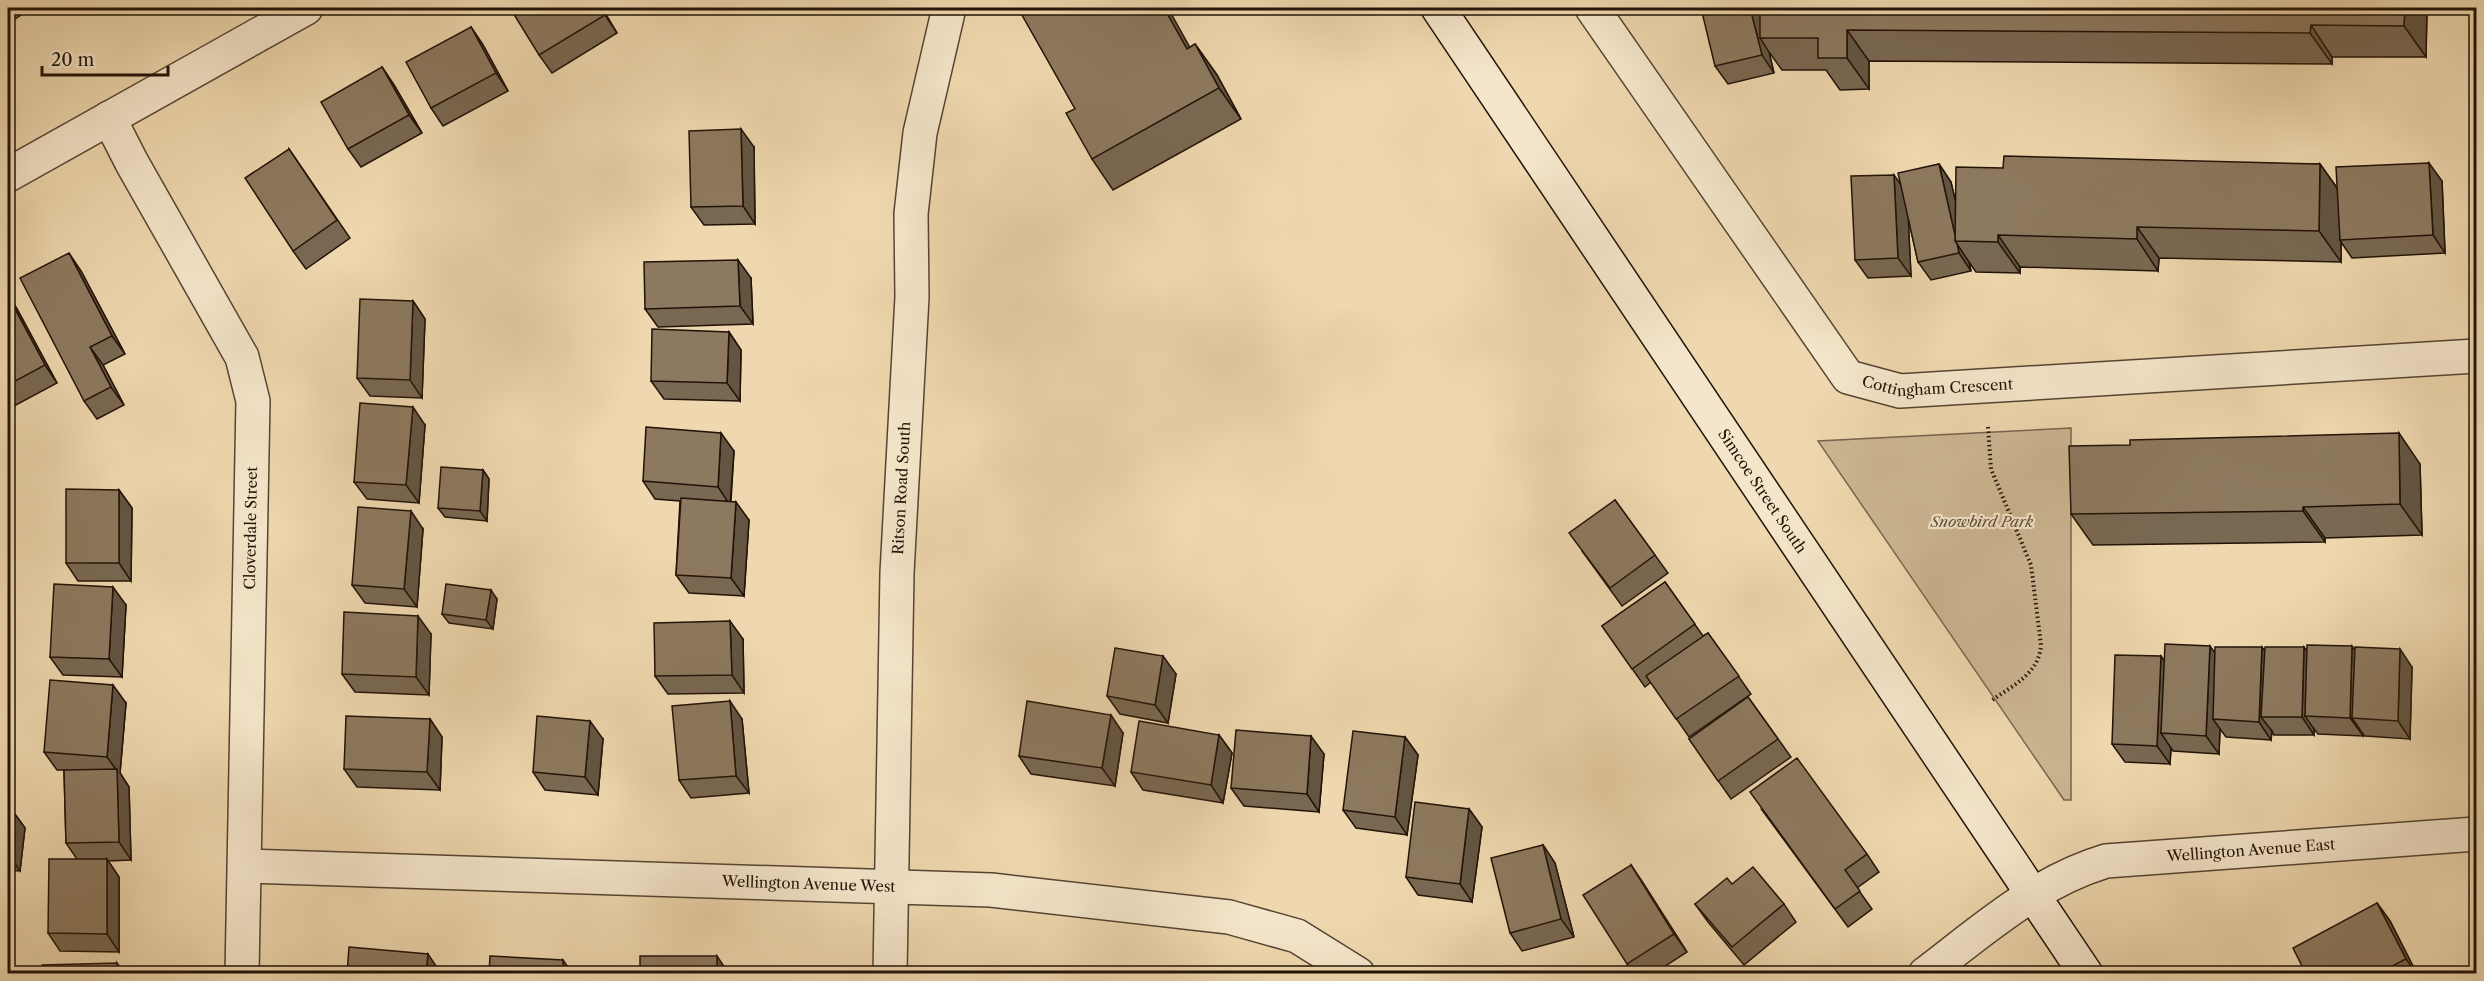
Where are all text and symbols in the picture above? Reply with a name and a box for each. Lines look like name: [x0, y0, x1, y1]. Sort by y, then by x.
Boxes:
scale bar: [42, 39, 168, 77]
text: 20 m: [51, 49, 95, 71]
street label: Cottingham Crescent: [1860, 371, 2014, 400]
street label: Ritson Road South: [888, 420, 914, 555]
street label: Simcoe Street South: [1714, 425, 1811, 557]
street label: Cloverdale Street: [240, 465, 261, 590]
park label: Snowbird Park: [1930, 512, 2034, 531]
street label: Wellington Avenue East: [2165, 834, 2337, 866]
street label: Wellington Avenue West: [721, 871, 897, 896]

